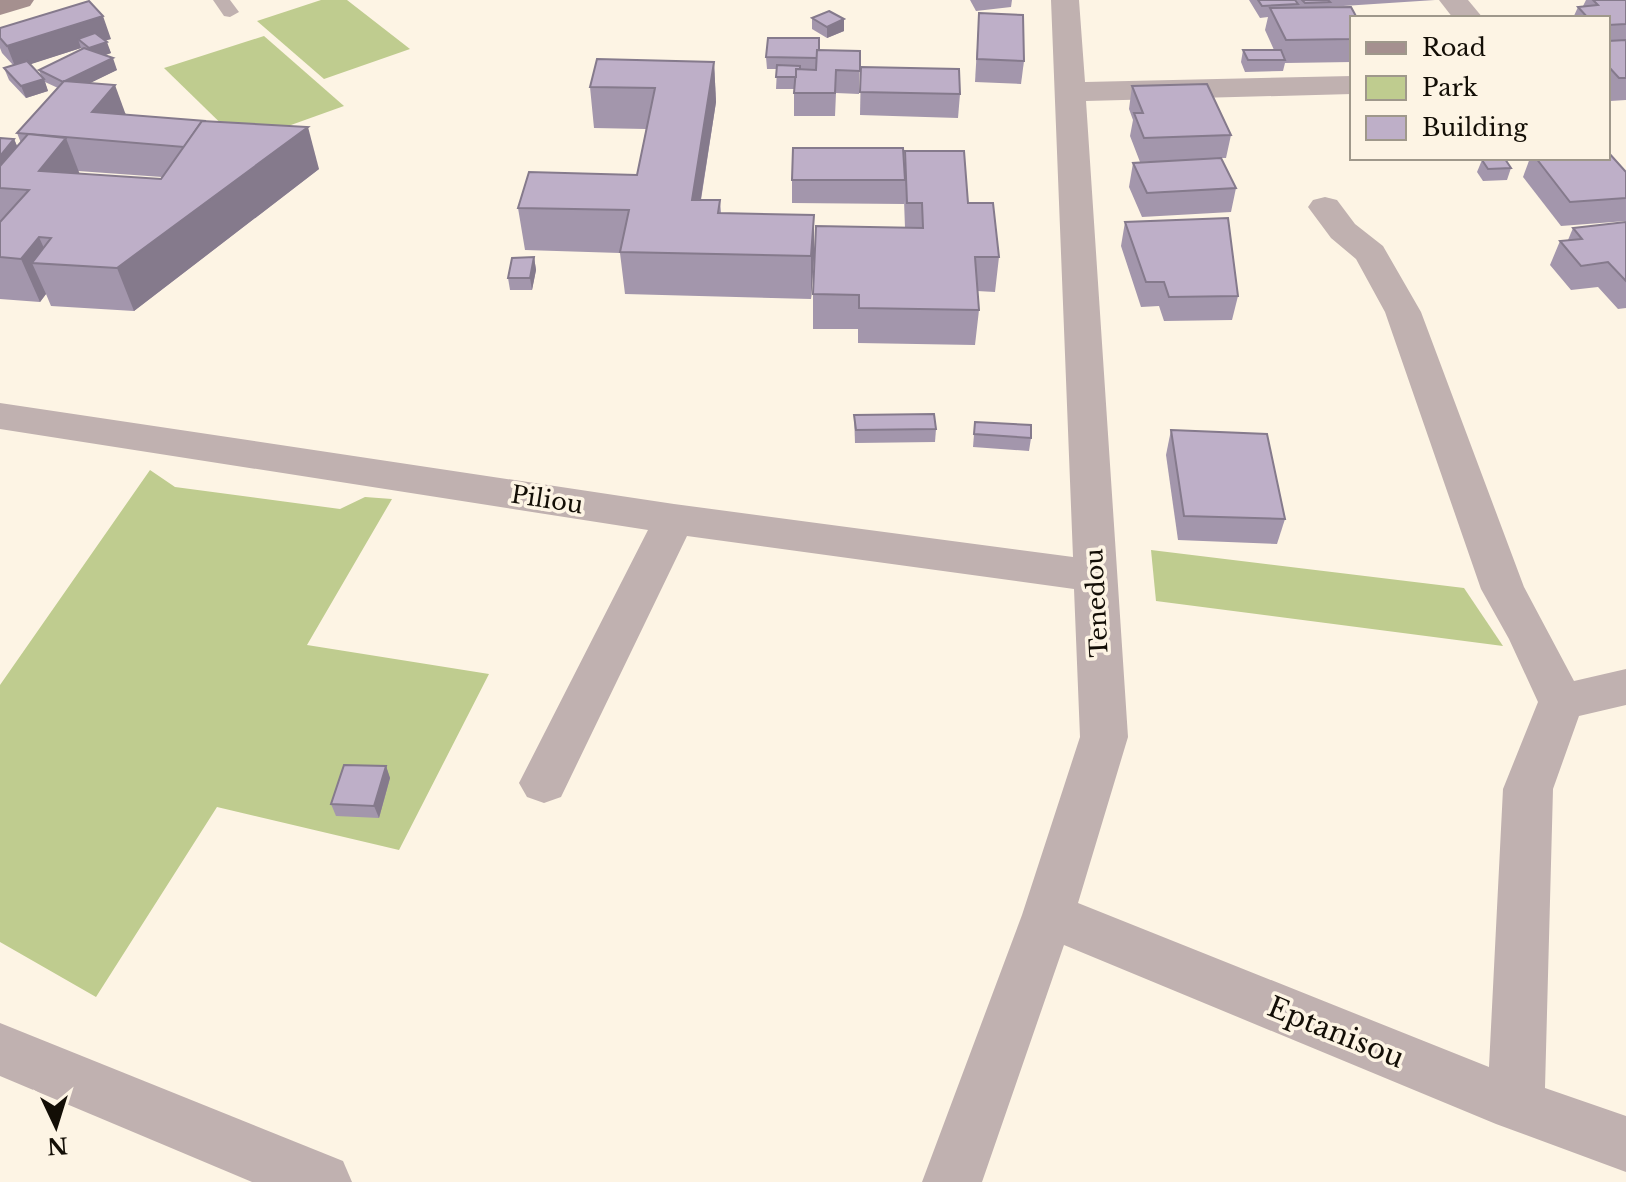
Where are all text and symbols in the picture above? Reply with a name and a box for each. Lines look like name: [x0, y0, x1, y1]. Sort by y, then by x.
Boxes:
legend: [1350, 16, 1610, 160]
text: Road: [1422, 33, 1486, 62]
text: Park: [1422, 73, 1478, 102]
text: Building: [1422, 113, 1528, 142]
street label: Piliou: [509, 480, 585, 519]
street label: Tenedou: [1079, 548, 1114, 658]
street label: Eptanisou: [1262, 989, 1409, 1076]
north arrow: [16, 1086, 96, 1166]
text: N: [46, 1131, 69, 1160]

